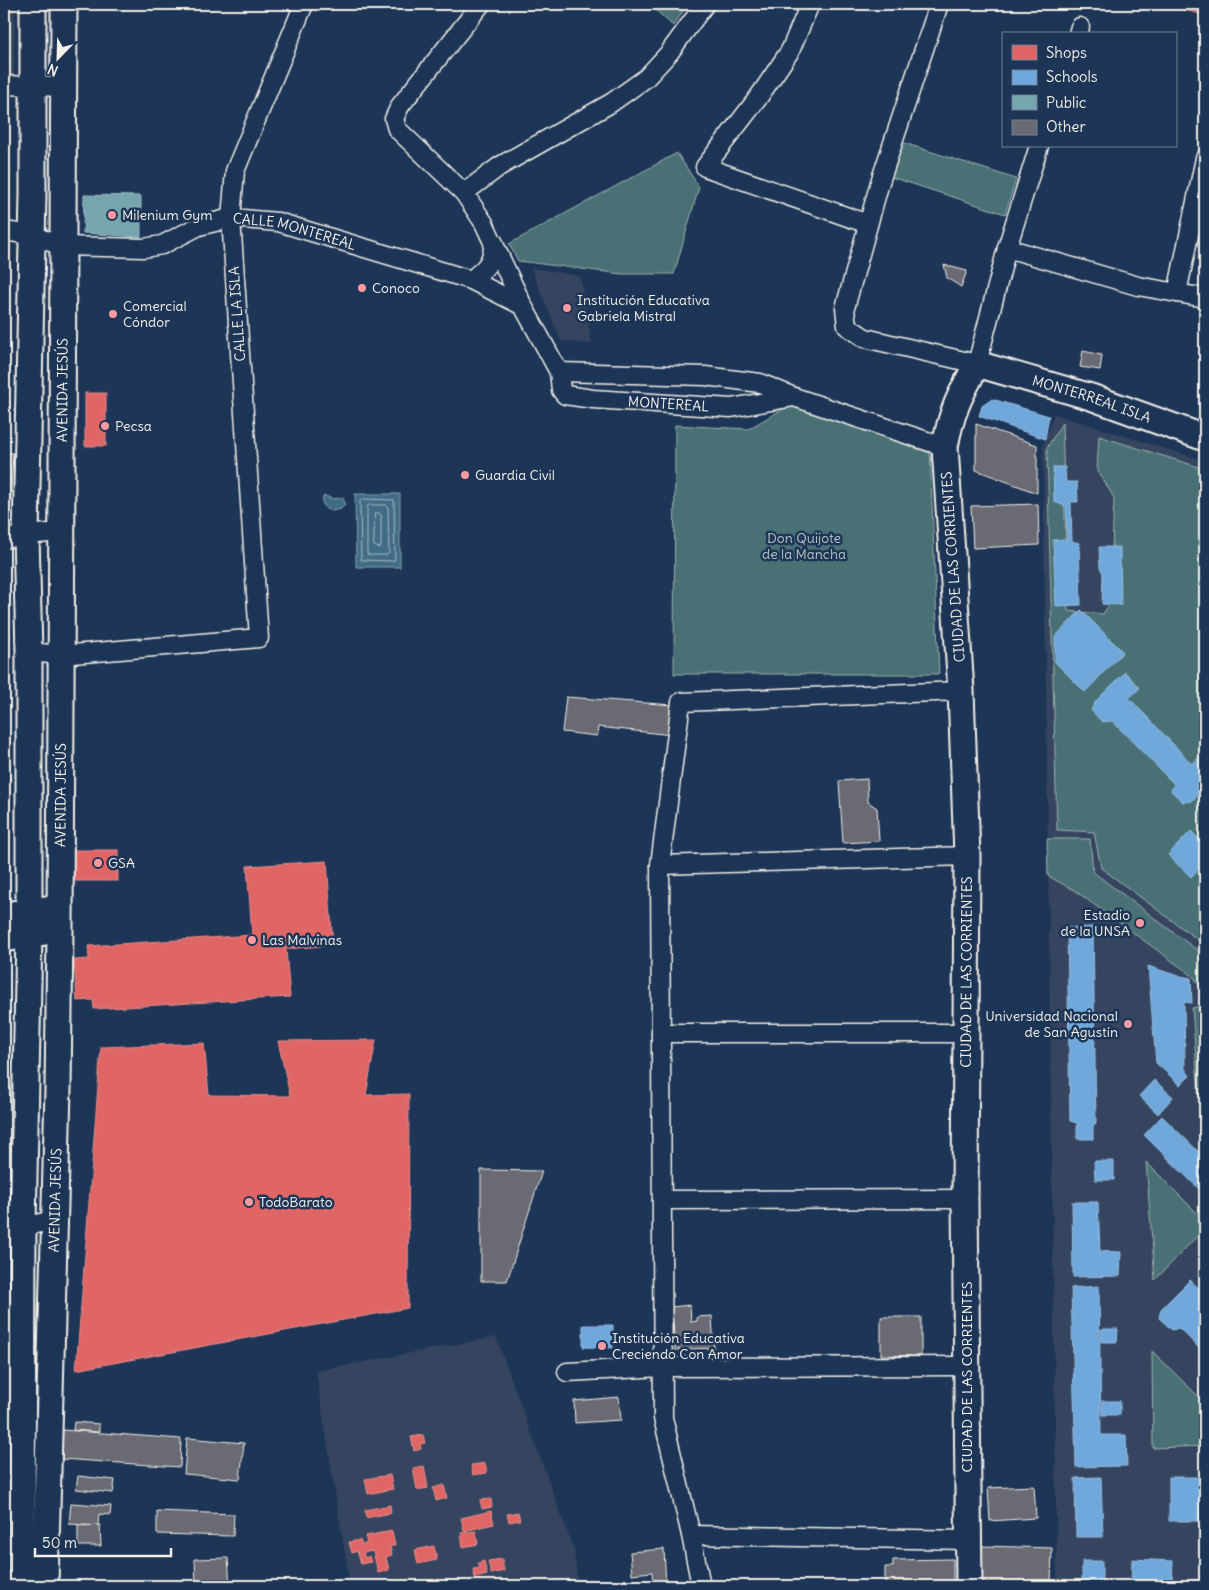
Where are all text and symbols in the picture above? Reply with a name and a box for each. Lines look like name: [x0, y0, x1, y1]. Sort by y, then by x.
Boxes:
north arrow: [32, 32, 82, 82]
legend: [1002, 32, 1176, 148]
text: Shops: [1046, 43, 1087, 62]
text: N: [45, 60, 61, 80]
text: Schools: [1046, 67, 1098, 86]
text: Public: [1046, 93, 1087, 112]
text: Other: [1046, 117, 1086, 136]
place label: Milenium Gym: [122, 206, 212, 224]
marker: Milenium Gym: [106, 209, 118, 221]
street label: CALLE MONTEREAL: [232, 209, 358, 254]
street label: CALLE LA ISLA: [225, 266, 249, 362]
place label: Conoco: [372, 279, 420, 297]
marker: Conoco: [356, 282, 368, 294]
place label: Institución Educativa Gabriela Mistral: [577, 291, 710, 325]
place label: Comercial Cóndor: [123, 297, 187, 331]
marker: Institución Educativa Gabriela Mistral: [561, 302, 573, 314]
marker: Comercial Cóndor: [107, 308, 119, 320]
street label: AVENIDA JESÚS: [53, 338, 72, 442]
street label: MONTERREAL ISLA: [1030, 371, 1154, 427]
street label: MONTEREAL: [627, 392, 710, 416]
place label: Pecsa: [115, 417, 152, 435]
marker: Pecsa: [99, 420, 111, 432]
place label: Guardia Civil: [475, 466, 555, 484]
marker: Guardia Civil: [459, 469, 471, 481]
street label: CIUDAD DE LAS CORRIENTES: [937, 471, 969, 663]
park label: Don Quijote de la Mancha: [762, 529, 846, 563]
street label: AVENIDA JESÚS: [51, 743, 70, 847]
place label: GSA: [108, 854, 135, 872]
marker: GSA: [92, 857, 104, 869]
street label: CIUDAD DE LAS CORRIENTES: [957, 876, 976, 1068]
place label: Estadio de la UNSA: [1060, 906, 1130, 940]
marker: Estadio de la UNSA: [1134, 917, 1146, 929]
place label: Las Malvinas: [262, 931, 342, 949]
marker: Las Malvinas: [246, 934, 258, 946]
place label: Universidad Nacional de San Agustín: [985, 1007, 1118, 1041]
marker: Universidad Nacional de San Agustín: [1122, 1018, 1134, 1030]
street label: AVENIDA JESÚS: [45, 1148, 65, 1252]
place label: TodoBarato: [259, 1193, 333, 1211]
marker: TodoBarato: [243, 1196, 255, 1208]
street label: CIUDAD DE LAS CORRIENTES: [958, 1281, 976, 1473]
place label: Institución Educativa Creciendo Con Amor: [612, 1329, 745, 1363]
marker: Institución Educativa Creciendo Con Amor: [596, 1340, 608, 1352]
scale bar: [35, 1525, 171, 1557]
text: 50 m: [42, 1533, 77, 1552]

